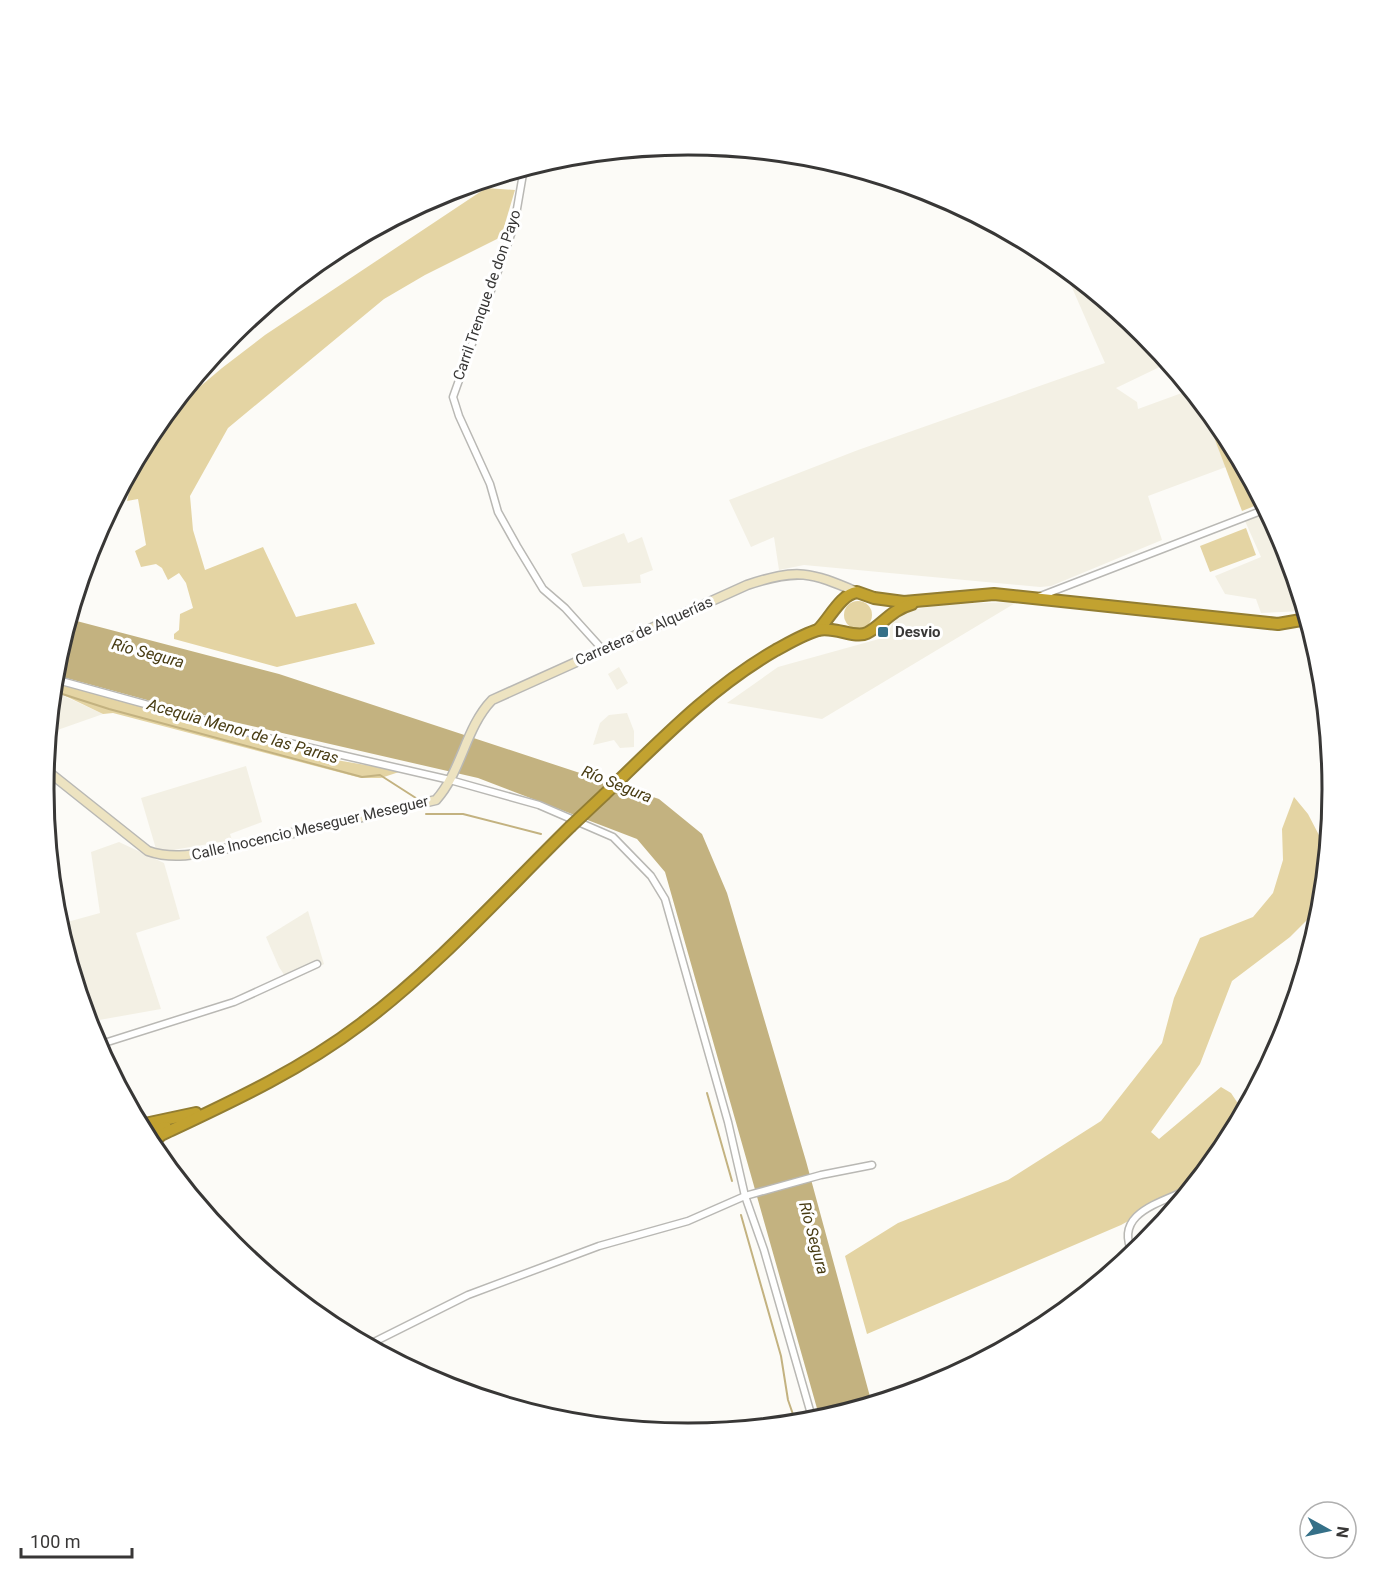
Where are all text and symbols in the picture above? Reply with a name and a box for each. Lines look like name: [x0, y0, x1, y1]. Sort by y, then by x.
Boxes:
street label: Carril Trenque de don Payo: [449, 207, 525, 383]
street label: Carretera de Alquerías: [573, 593, 715, 669]
place label: Desvio: [895, 623, 941, 641]
marker: Desvio: [876, 625, 890, 639]
water label: Río Segura: [110, 634, 186, 672]
water label: Acequia Menor de las Parras: [144, 694, 341, 767]
water label: Río Segura: [579, 761, 655, 807]
street label: Calle Inocencio Meseguer Meseguer: [190, 792, 430, 864]
water label: Río Segura: [795, 1200, 833, 1276]
north arrow: [1298, 1500, 1358, 1560]
scale bar: [21, 1521, 132, 1559]
text: N: [1332, 1525, 1353, 1539]
text: 100 m: [30, 1531, 81, 1552]

